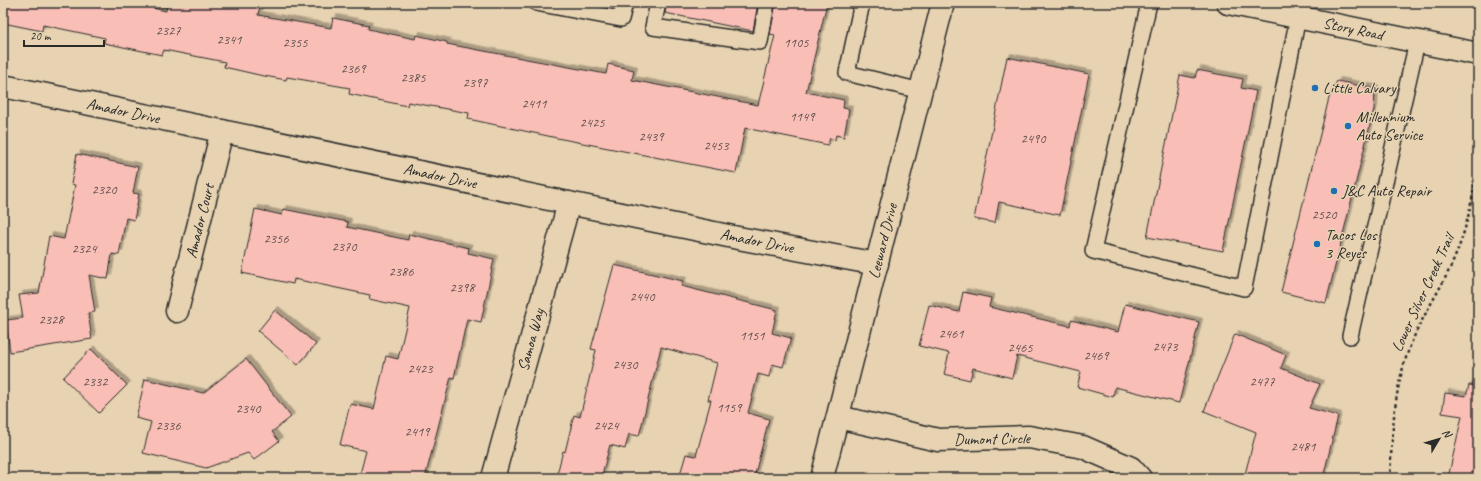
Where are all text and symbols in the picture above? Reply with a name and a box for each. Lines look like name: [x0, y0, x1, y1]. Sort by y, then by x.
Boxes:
street label: Story Road: [1321, 13, 1387, 46]
scale bar: [24, 22, 104, 48]
house number: 2327: [155, 22, 181, 39]
text: 20 m: [30, 28, 52, 44]
house number: 2341: [216, 31, 242, 48]
house number: 2355: [282, 34, 308, 51]
house number: 1105: [783, 34, 809, 51]
house number: 2369: [340, 60, 367, 77]
house number: 2385: [400, 69, 426, 86]
house number: 2397: [462, 74, 488, 91]
place label: Little Calvary: [1323, 78, 1397, 98]
marker: Little Calvary: [1310, 83, 1320, 93]
street label: Amador Drive: [85, 94, 163, 129]
house number: 2411: [521, 95, 547, 112]
place label: Millennium Auto Service: [1356, 107, 1424, 145]
house number: 1149: [789, 108, 816, 125]
house number: 2425: [579, 114, 605, 131]
marker: Millennium Auto Service: [1343, 121, 1353, 131]
house number: 2439: [638, 128, 665, 145]
house number: 2490: [1020, 130, 1047, 147]
house number: 2453: [703, 137, 730, 154]
street label: Amador Drive: [402, 159, 480, 194]
street label: Amador Court: [181, 180, 219, 260]
house number: 2320: [91, 181, 118, 198]
place label: J&C Auto Repair: [1341, 181, 1433, 201]
marker: J&C Auto Repair: [1329, 186, 1339, 196]
street label: Leeward Drive: [864, 200, 902, 281]
house number: 2520: [1311, 206, 1338, 223]
street label: Amador Drive: [719, 224, 797, 258]
place label: Tacos Los 3 Reyes: [1325, 225, 1378, 263]
street label: Lower Silver Creek Trail: [1387, 228, 1460, 355]
house number: 2356: [263, 230, 289, 247]
house number: 2370: [331, 238, 358, 255]
marker: Tacos Los 3 Reyes: [1312, 239, 1322, 249]
house number: 2324: [71, 240, 98, 257]
house number: 2386: [388, 263, 414, 280]
house number: 2398: [449, 279, 476, 296]
house number: 2440: [629, 288, 656, 305]
street label: Samoa Way: [513, 305, 549, 373]
house number: 2328: [38, 311, 65, 328]
house number: 2461: [938, 325, 964, 342]
house number: 1151: [739, 327, 765, 344]
house number: 2473: [1152, 338, 1179, 355]
house number: 2465: [1007, 339, 1033, 356]
house number: 2469: [1083, 347, 1110, 364]
house number: 2430: [612, 356, 639, 373]
house number: 2423: [407, 360, 434, 377]
house number: 2332: [82, 373, 109, 390]
house number: 2477: [1249, 373, 1275, 390]
house number: 1159: [716, 399, 743, 416]
house number: 2340: [235, 400, 262, 417]
house number: 2336: [155, 417, 181, 434]
house number: 2424: [593, 417, 620, 434]
north arrow: [1419, 419, 1459, 459]
house number: 2419: [404, 423, 431, 440]
text: N: [1439, 426, 1456, 442]
street label: Dumont Circle: [954, 428, 1032, 450]
house number: 2481: [1290, 438, 1316, 455]

